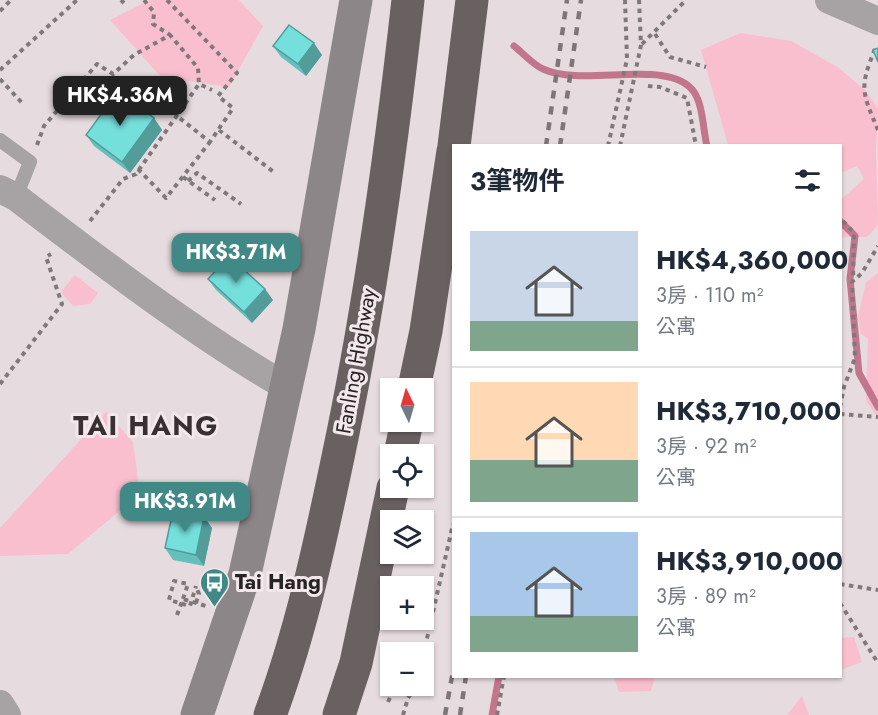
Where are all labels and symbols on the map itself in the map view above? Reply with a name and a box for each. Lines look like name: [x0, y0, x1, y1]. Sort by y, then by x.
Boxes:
pin: HK$4.36M: [58, 76, 182, 127]
pin: HK$3.71M: [174, 233, 298, 284]
street label: Fanling Highway: [328, 285, 384, 436]
north arrow: [380, 378, 434, 432]
district label: TAI HANG: [73, 406, 219, 445]
pin: HK$3.91M: [123, 482, 247, 533]
bus stop icon: Tai Hang: [198, 566, 230, 608]
place label: Tai Hang: [235, 567, 321, 597]

